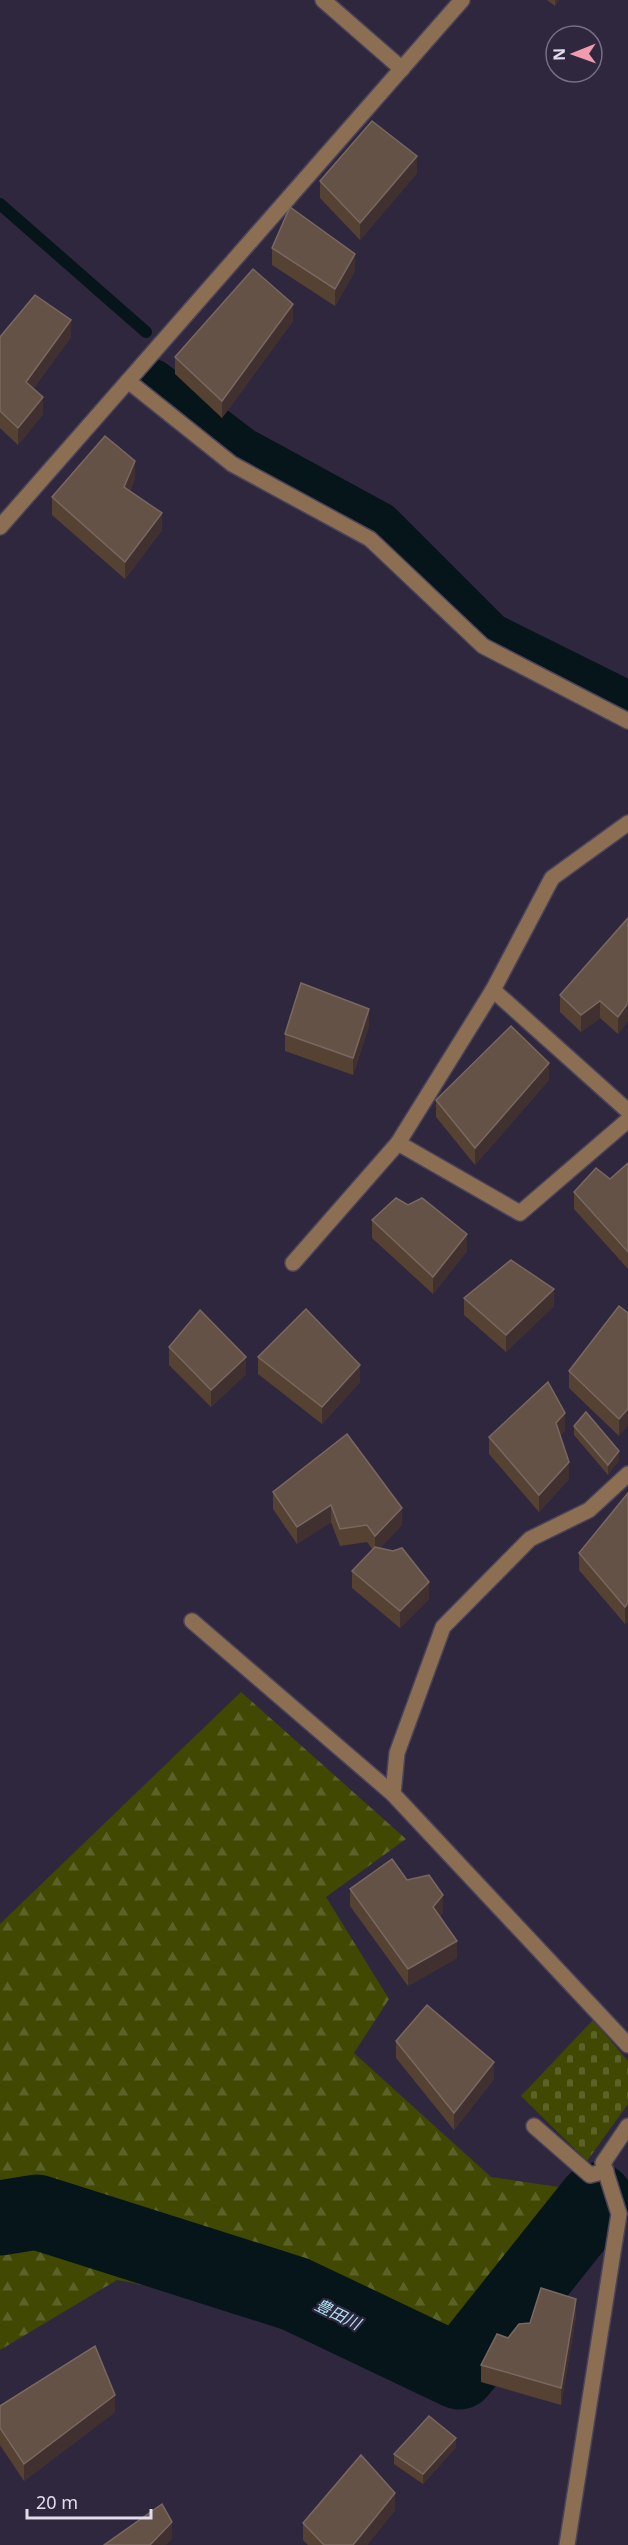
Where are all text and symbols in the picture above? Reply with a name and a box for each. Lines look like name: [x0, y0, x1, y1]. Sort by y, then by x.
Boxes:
north arrow: [544, 24, 604, 84]
text: N: [548, 48, 570, 61]
water label: 豊田川: [312, 2294, 366, 2335]
scale bar: [27, 2482, 152, 2520]
text: 20 m: [36, 2490, 78, 2514]

